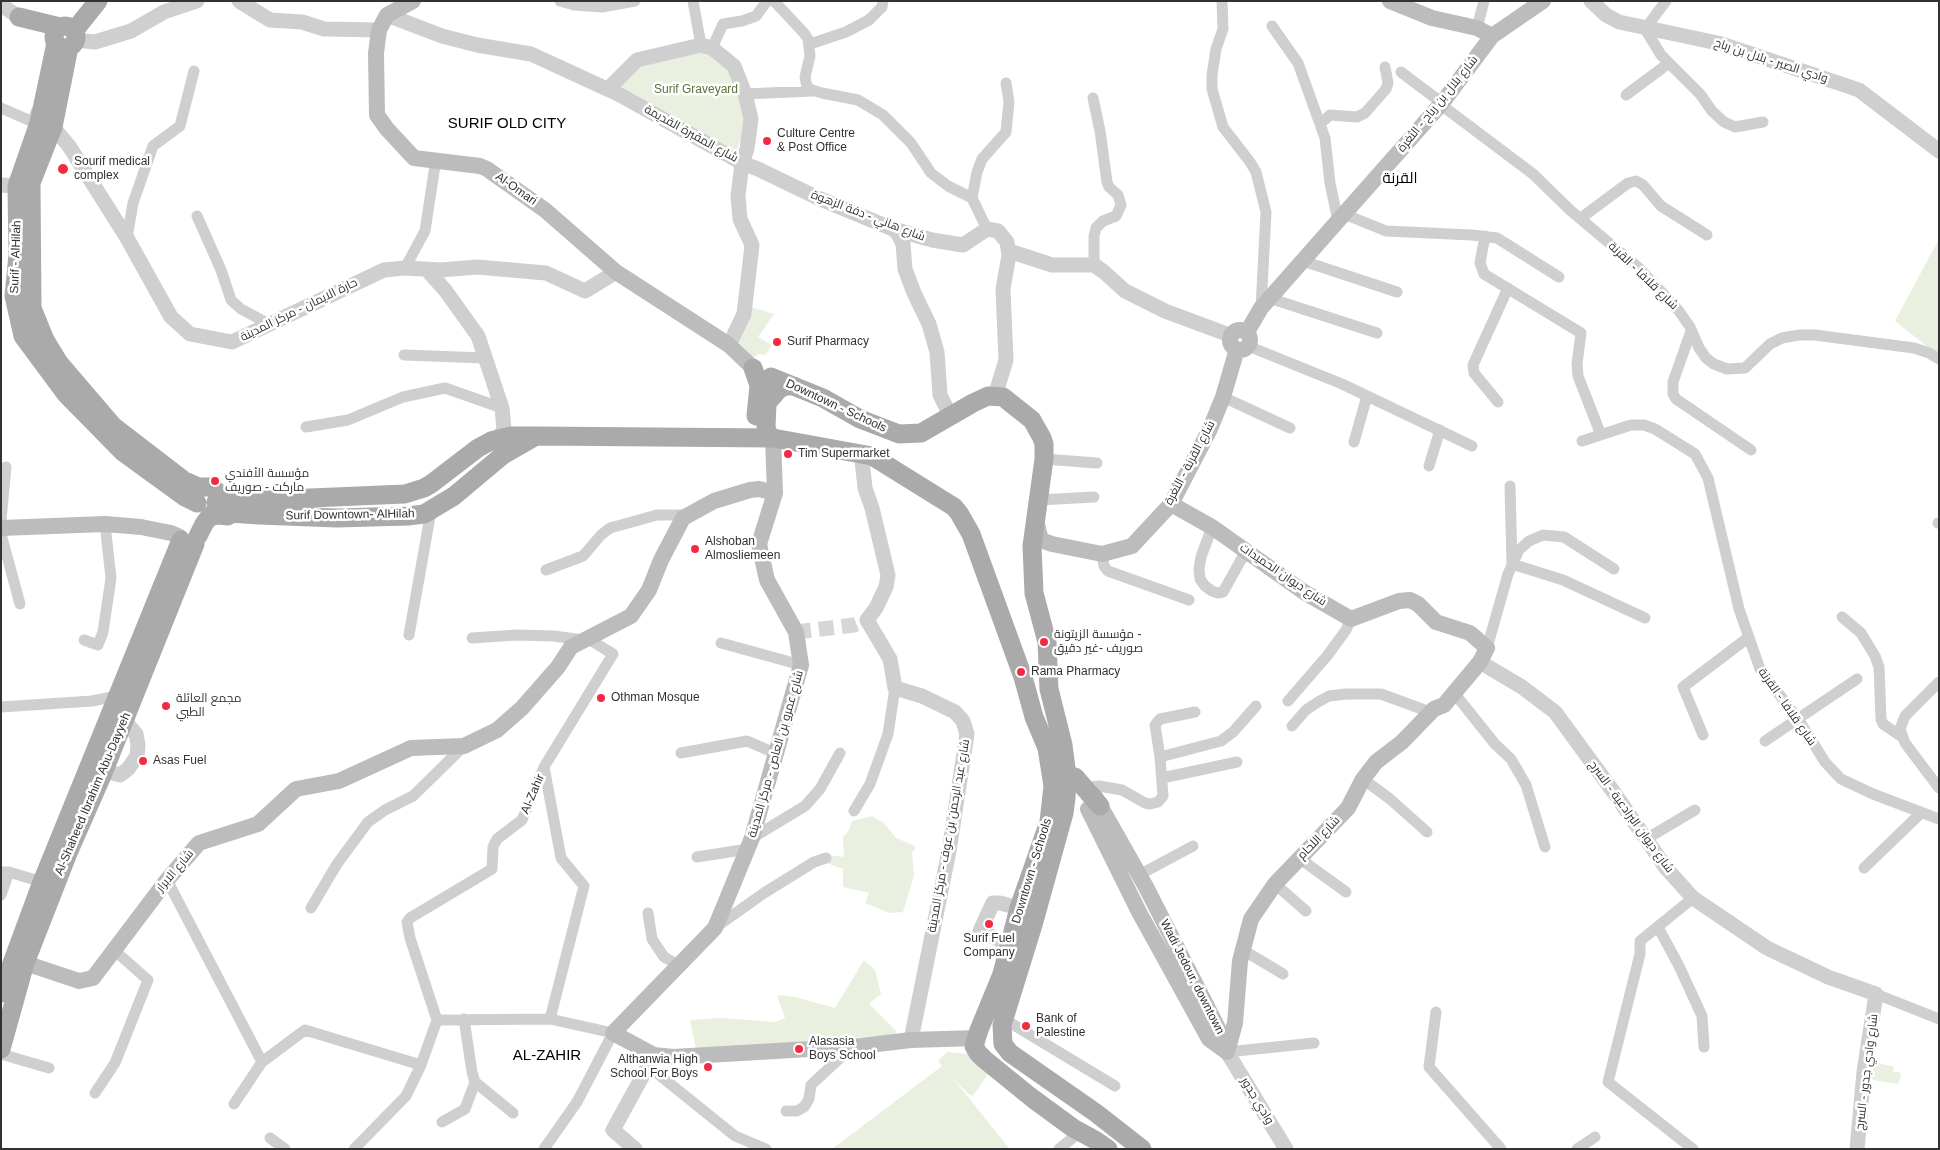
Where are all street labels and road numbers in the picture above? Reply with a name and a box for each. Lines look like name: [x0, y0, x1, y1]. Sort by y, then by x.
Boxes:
street label: وادي الصير - بلال بن رباح: [1712, 36, 1830, 86]
street label: شارع بلال بن رباح - الثغرة: [1395, 53, 1481, 155]
street label: شارع المقبرة القديمة: [642, 102, 740, 166]
street label: Al-Omari: [492, 170, 540, 208]
street label: شارع هاني - دفة الزهوة: [809, 188, 927, 244]
street label: Surif - AlHilah: [8, 220, 24, 294]
street label: شارع قلافا - القرنة: [1605, 239, 1681, 313]
street label: حارة الايمان - مركز المدينة: [238, 275, 360, 345]
street label: Downtown - Schools: [783, 376, 889, 436]
street label: شارع القرنة - الثغرة: [1162, 418, 1218, 508]
street label: Surif Downtown- AlHilah: [285, 507, 415, 523]
street label: شارع ديوان الحميدات: [1237, 541, 1329, 609]
street label: شارع قلافا - القرنة: [1755, 665, 1819, 749]
street label: شارع عمرو بن العاص - مركز المدينة: [745, 669, 807, 839]
street label: Al-Shaheed Ibrahim Abu-Dayyeh: [52, 710, 134, 878]
street label: شارع عبد الرحمن بن عوف - مركز المدينة: [925, 738, 973, 934]
street label: شارع ديوان البرادعية - السرج: [1585, 758, 1677, 876]
street label: Al-Zahir: [518, 772, 548, 816]
street label: شارع اللحام: [1295, 813, 1343, 863]
street label: Downtown - Schools: [1009, 817, 1055, 925]
street label: شارع الابرار: [153, 847, 197, 895]
street label: Wadi Jedour, downtown: [1157, 917, 1227, 1037]
street label: شارع وادي جدور - السرج: [1853, 1013, 1881, 1131]
street label: وادي جدور: [1237, 1075, 1277, 1127]

